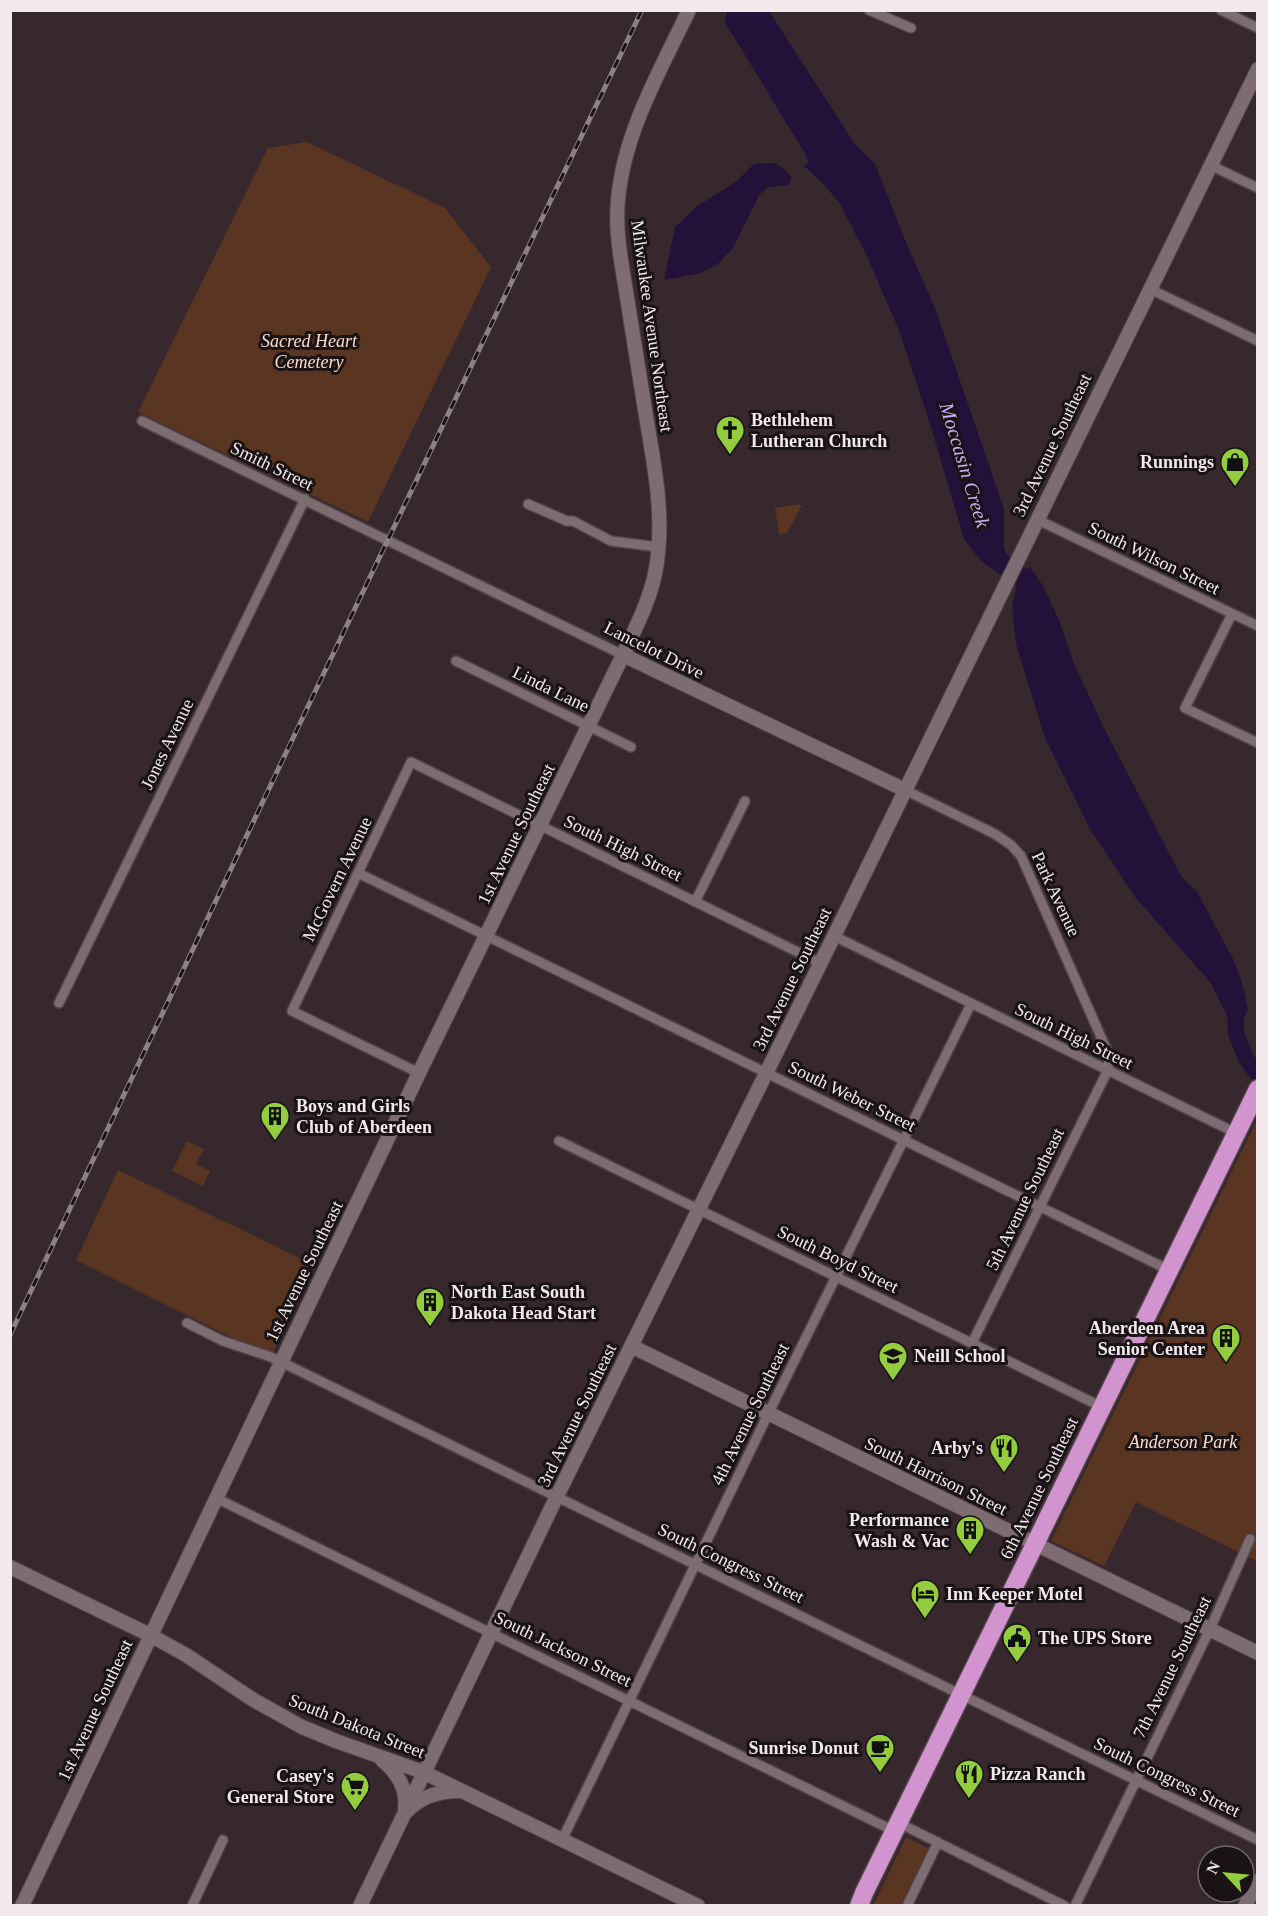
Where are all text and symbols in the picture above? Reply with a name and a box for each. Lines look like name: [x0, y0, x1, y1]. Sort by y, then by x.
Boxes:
street label: Milwaukee Avenue Northeast: [627, 219, 677, 433]
park label: Sacred Heart Cemetery: [261, 331, 358, 372]
street label: 3rd Avenue Southeast: [1009, 370, 1095, 520]
water label: Moccasin Creek: [935, 399, 995, 531]
place label: Bethlehem Lutheran Church: [751, 410, 887, 451]
church icon: Bethlehem Lutheran Church: [714, 414, 746, 456]
street label: Smith Street: [227, 437, 317, 495]
shop icon: Runnings: [1219, 446, 1251, 488]
place label: Runnings: [1140, 452, 1214, 472]
street label: South Wilson Street: [1085, 517, 1223, 599]
street label: Lancelot Drive: [601, 617, 707, 683]
street label: Linda Lane: [510, 662, 592, 716]
street label: Jones Avenue: [136, 696, 198, 792]
street label: 1st Avenue Southeast: [473, 761, 559, 907]
street label: South High Street: [561, 811, 685, 885]
street label: McGovern Avenue: [298, 813, 376, 945]
street label: Park Avenue: [1028, 848, 1084, 940]
street label: 3rd Avenue Southeast: [749, 904, 835, 1054]
street label: South High Street: [1012, 999, 1136, 1073]
street label: South Weber Street: [785, 1057, 919, 1135]
place label: Boys and Girls Club of Aberdeen: [296, 1096, 432, 1137]
building icon: Boys and Girls Club of Aberdeen: [259, 1100, 291, 1142]
street label: 5th Avenue Southeast: [982, 1125, 1068, 1273]
street label: 1st Avenue Southeast: [261, 1198, 347, 1344]
street label: South Boyd Street: [774, 1221, 902, 1297]
place label: North East South Dakota Head Start: [451, 1282, 596, 1323]
building icon: North East South Dakota Head Start: [414, 1286, 446, 1328]
place label: Aberdeen Area Senior Center: [1089, 1318, 1205, 1359]
building icon: Aberdeen Area Senior Center: [1210, 1322, 1242, 1364]
street label: 3rd Avenue Southeast: [534, 1340, 620, 1490]
street label: 4th Avenue Southeast: [707, 1340, 793, 1488]
school or university icon: Neill School: [877, 1340, 909, 1382]
place label: Neill School: [914, 1346, 1006, 1366]
street label: 6th Avenue Southeast: [996, 1414, 1082, 1562]
restaurant icon: Arby's: [988, 1432, 1020, 1474]
park label: Anderson Park: [1128, 1432, 1238, 1452]
street label: South Harrison Street: [862, 1433, 1010, 1519]
place label: Arby's: [931, 1438, 983, 1458]
place label: Performance Wash & Vac: [849, 1510, 949, 1551]
building icon: Performance Wash & Vac: [954, 1514, 986, 1556]
street label: South Congress Street: [655, 1519, 807, 1607]
hotel icon: Inn Keeper Motel: [909, 1578, 941, 1620]
place label: Inn Keeper Motel: [946, 1584, 1083, 1604]
street label: 7th Avenue Southeast: [1129, 1593, 1215, 1741]
street label: South Jackson Street: [491, 1607, 635, 1691]
public building icon: The UPS Store: [1001, 1622, 1033, 1664]
place label: The UPS Store: [1038, 1628, 1152, 1648]
street label: 1st Avenue Southeast: [53, 1636, 137, 1784]
street label: South Dakota Street: [286, 1690, 428, 1762]
cafe icon: Sunrise Donut: [864, 1732, 896, 1774]
street label: South Congress Street: [1091, 1733, 1243, 1821]
place label: Sunrise Donut: [748, 1738, 859, 1758]
restaurant icon: Pizza Ranch: [953, 1758, 985, 1800]
place label: Pizza Ranch: [990, 1764, 1085, 1784]
place label: Casey's General Store: [227, 1766, 334, 1807]
supermarket icon: Casey's General Store: [339, 1770, 371, 1812]
north arrow: [1196, 1844, 1256, 1904]
text: N: [1203, 1858, 1223, 1877]

